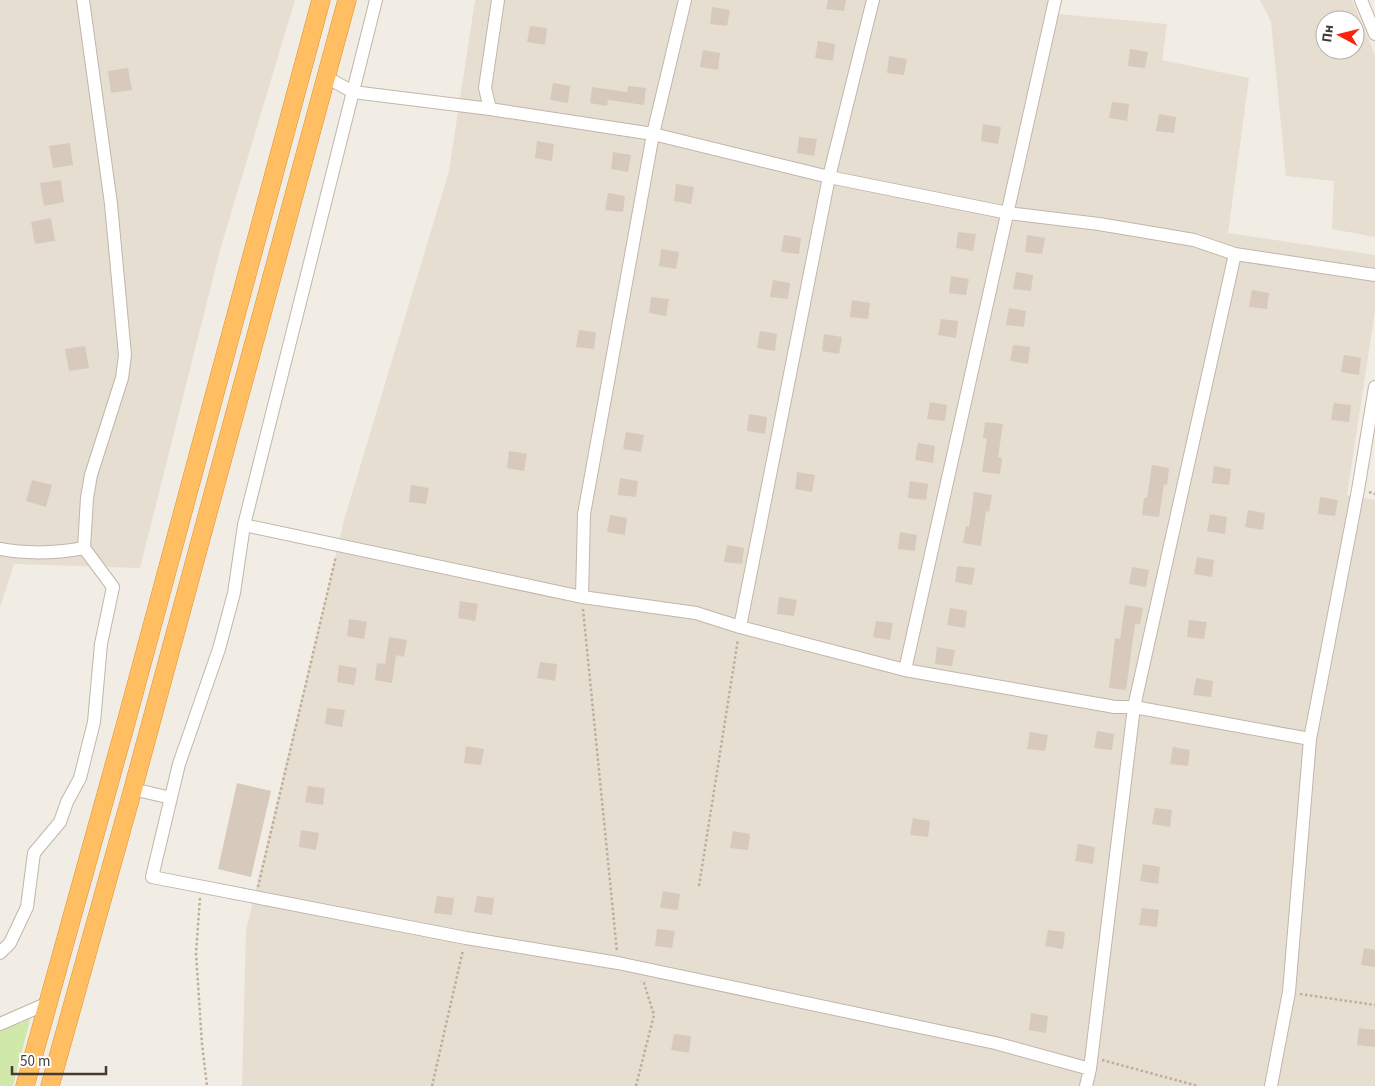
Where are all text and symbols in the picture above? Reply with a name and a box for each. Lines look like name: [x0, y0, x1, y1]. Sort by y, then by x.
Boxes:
north arrow: [1315, 10, 1365, 60]
text: Пн: [1317, 24, 1339, 43]
scale bar: [12, 1044, 106, 1076]
text: 50 m: [20, 1051, 50, 1072]

